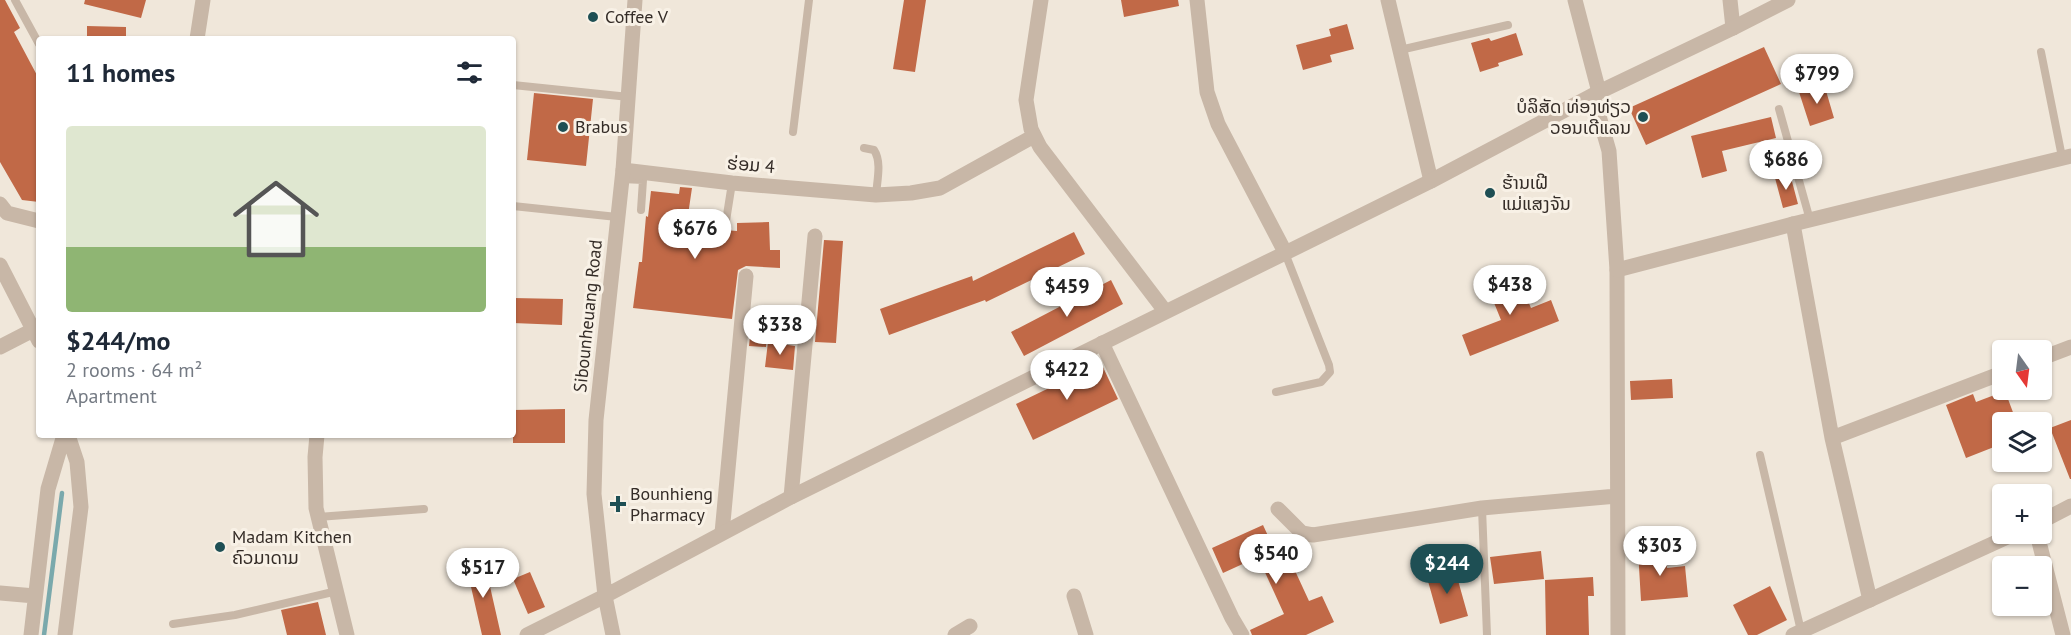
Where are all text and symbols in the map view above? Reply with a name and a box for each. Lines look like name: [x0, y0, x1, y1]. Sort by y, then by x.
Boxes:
place label: Coffee V: [605, 5, 669, 28]
marker: Coffee V: [586, 10, 600, 24]
pin: $799: [1781, 54, 1853, 105]
text: 11 homes: [66, 56, 175, 89]
icon: filters: [453, 56, 486, 89]
text: $799: [1794, 60, 1840, 86]
place label: ບໍລິສັດ ທ່ອງທ່ຽວ ວອນເດີແລນ: [1516, 95, 1631, 139]
marker: ບໍລິສັດ ທ່ອງທ່ຽວ ວອນເດີແລນ: [1636, 110, 1650, 124]
place label: Brabus: [575, 115, 628, 138]
marker: Brabus: [556, 120, 570, 134]
pin: $686: [1750, 140, 1822, 191]
text: $686: [1763, 146, 1809, 172]
street label: ຮ່ອມ 4: [726, 151, 776, 178]
icon: home: [222, 165, 330, 273]
place label: ຮ້ານເຝີ ແມ່ແສງຈັນ: [1502, 171, 1571, 215]
marker: ຮ້ານເຝີ ແມ່ແສງຈັນ: [1483, 186, 1497, 200]
pin: $676: [659, 209, 731, 260]
text: $676: [672, 215, 718, 241]
street label: Sibounheuang Road: [568, 238, 607, 393]
pin: $438: [1474, 265, 1546, 316]
pin: $459: [1031, 267, 1103, 318]
text: $438: [1487, 271, 1533, 297]
text: $459: [1044, 273, 1090, 299]
pin: $338: [744, 305, 816, 356]
text: $338: [757, 311, 803, 337]
text: $244/mo: [66, 324, 170, 357]
north arrow: [1992, 340, 2052, 400]
map controls: [1992, 340, 2052, 616]
pin: $422: [1031, 350, 1103, 401]
text: $422: [1044, 356, 1090, 382]
text: 2 rooms · 64 m²: [66, 357, 202, 383]
text: Apartment: [66, 383, 157, 409]
button: layers: [1992, 412, 2052, 472]
place label: Bounhieng Pharmacy: [630, 482, 713, 526]
button: +: [1992, 484, 2052, 544]
marker: Bounhieng Pharmacy: [611, 497, 625, 511]
place label: Madam Kitchen ຄົວມາດາມ: [232, 525, 352, 569]
pin: $303: [1624, 526, 1696, 577]
text: $303: [1637, 532, 1683, 558]
pin: $540: [1240, 534, 1312, 585]
marker: Madam Kitchen ຄົວມາດາມ: [213, 540, 227, 554]
text: $540: [1253, 540, 1299, 566]
pin: $244: [1411, 544, 1483, 595]
pin: $517: [447, 548, 519, 599]
text: $244: [1424, 550, 1470, 576]
text: $517: [460, 554, 506, 580]
button: −: [1992, 556, 2052, 616]

